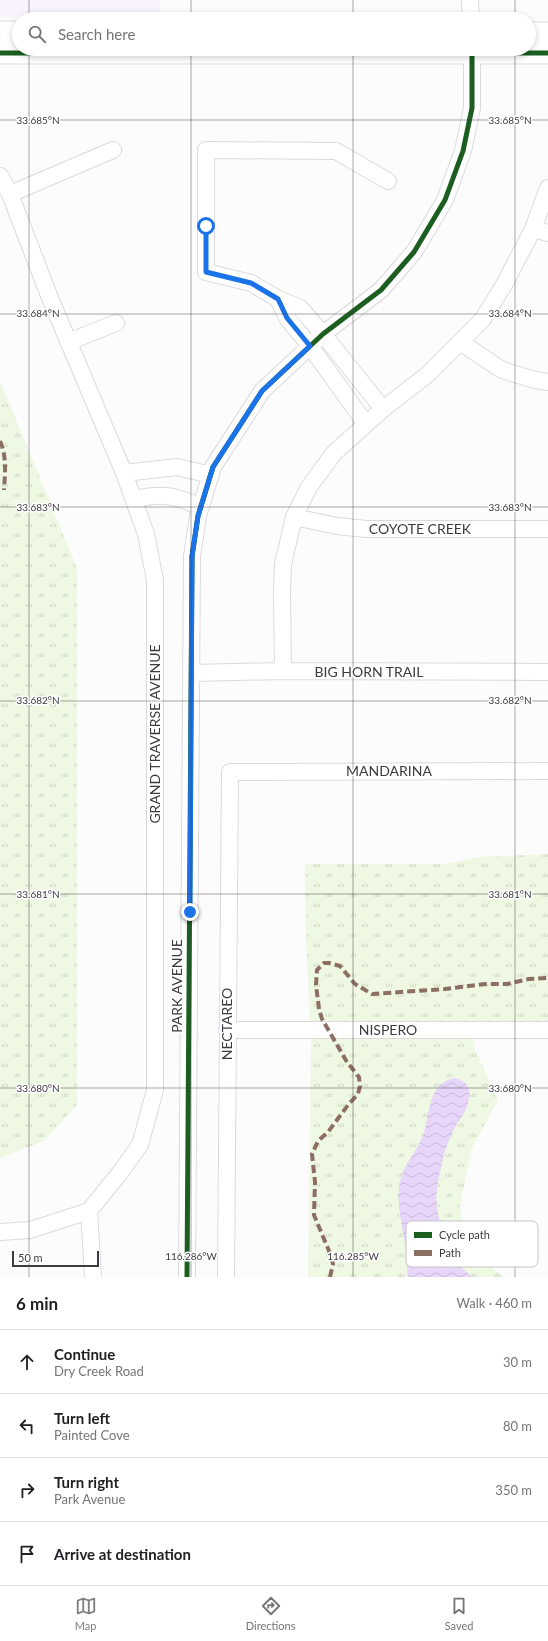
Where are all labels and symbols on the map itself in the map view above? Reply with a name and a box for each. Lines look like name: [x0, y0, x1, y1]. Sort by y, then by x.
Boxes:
text: 33.685°N: [16, 114, 60, 126]
text: 33.685°N: [488, 114, 532, 126]
route start: [197, 217, 215, 235]
text: 33.684°N: [16, 307, 60, 319]
text: 33.684°N: [488, 307, 532, 319]
text: 33.683°N: [16, 501, 60, 513]
text: 33.683°N: [488, 501, 532, 513]
street label: COYOTE CREEK: [369, 520, 472, 537]
street label: GRAND TRAVERSE AVENUE: [146, 644, 163, 824]
street label: BIG HORN TRAIL: [315, 663, 423, 680]
text: 33.682°N: [16, 694, 60, 706]
text: 33.682°N: [488, 694, 532, 706]
street label: MANDARINA: [346, 762, 432, 779]
text: 33.681°N: [16, 888, 60, 900]
text: 33.681°N: [488, 888, 532, 900]
route end: [181, 903, 199, 921]
street label: PARK AVENUE: [168, 939, 185, 1033]
street label: NECTAREO: [218, 988, 235, 1060]
street label: NISPERO: [359, 1021, 417, 1038]
text: 33.680°N: [16, 1082, 60, 1094]
text: 33.680°N: [488, 1082, 532, 1094]
legend: [406, 1221, 538, 1267]
text: Cycle path: [439, 1228, 490, 1241]
text: Path: [439, 1246, 461, 1259]
scale bar: [12, 1249, 99, 1268]
text: 116.286°W: [165, 1250, 217, 1262]
text: 116.285°W: [327, 1250, 379, 1262]

